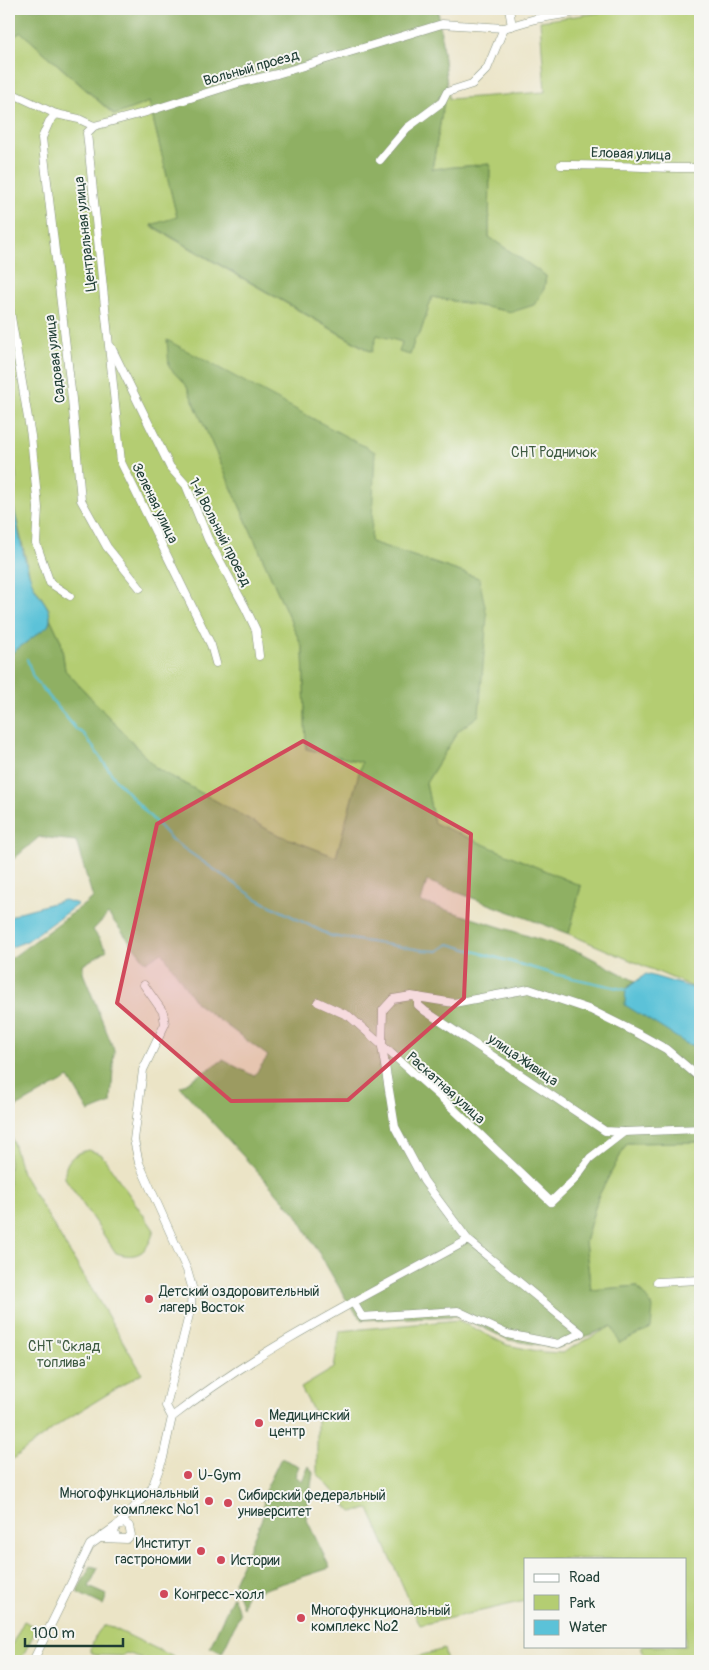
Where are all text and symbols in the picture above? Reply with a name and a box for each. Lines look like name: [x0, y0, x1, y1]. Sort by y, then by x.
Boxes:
street label: Вольный проезд: [201, 46, 301, 90]
street label: Еловая улица: [591, 144, 671, 164]
street label: Центральная улица: [70, 176, 100, 292]
street label: Садовая улица: [41, 314, 69, 404]
park label: СНТ Родничок: [511, 444, 597, 461]
street label: Зеленая улица: [128, 460, 182, 546]
street label: 1-й Вольный проезд: [185, 475, 255, 590]
street label: улица Живица: [484, 1030, 561, 1090]
street label: Раскатная улица: [403, 1048, 489, 1128]
place label: Детский оздоровительный лагерь Восток: [158, 1283, 320, 1316]
marker: Детский оздоровительный лагерь Восток: [143, 1293, 155, 1305]
park label: СНТ "Склад топлива": [28, 1338, 101, 1371]
place label: Медицинский центр: [269, 1407, 350, 1440]
marker: Медицинский центр: [253, 1417, 265, 1429]
place label: U-Gym: [198, 1467, 241, 1484]
marker: U-Gym: [182, 1469, 194, 1481]
place label: Многофункциональный комплекс №1: [60, 1485, 199, 1518]
place label: Сибирский федеральный университет: [237, 1487, 386, 1520]
marker: Многофункциональный комплекс №1: [203, 1495, 215, 1507]
marker: Сибирский федеральный университет: [222, 1497, 234, 1509]
place label: Институт гастрономии: [116, 1535, 191, 1568]
marker: Институт гастрономии: [195, 1545, 207, 1557]
place label: Истории: [231, 1552, 280, 1569]
marker: Истории: [215, 1554, 227, 1566]
legend: [524, 1558, 686, 1648]
text: Road: [569, 1568, 600, 1587]
place label: Конгресс-холл: [174, 1586, 264, 1603]
marker: Конгресс-холл: [158, 1588, 170, 1600]
text: Park: [569, 1594, 596, 1613]
place label: Многофункциональный комплекс №2: [311, 1602, 450, 1635]
marker: Многофункциональный комплекс №2: [295, 1612, 307, 1624]
scale bar: [25, 1615, 122, 1647]
text: Water: [569, 1618, 608, 1637]
text: 100 m: [32, 1624, 75, 1643]

